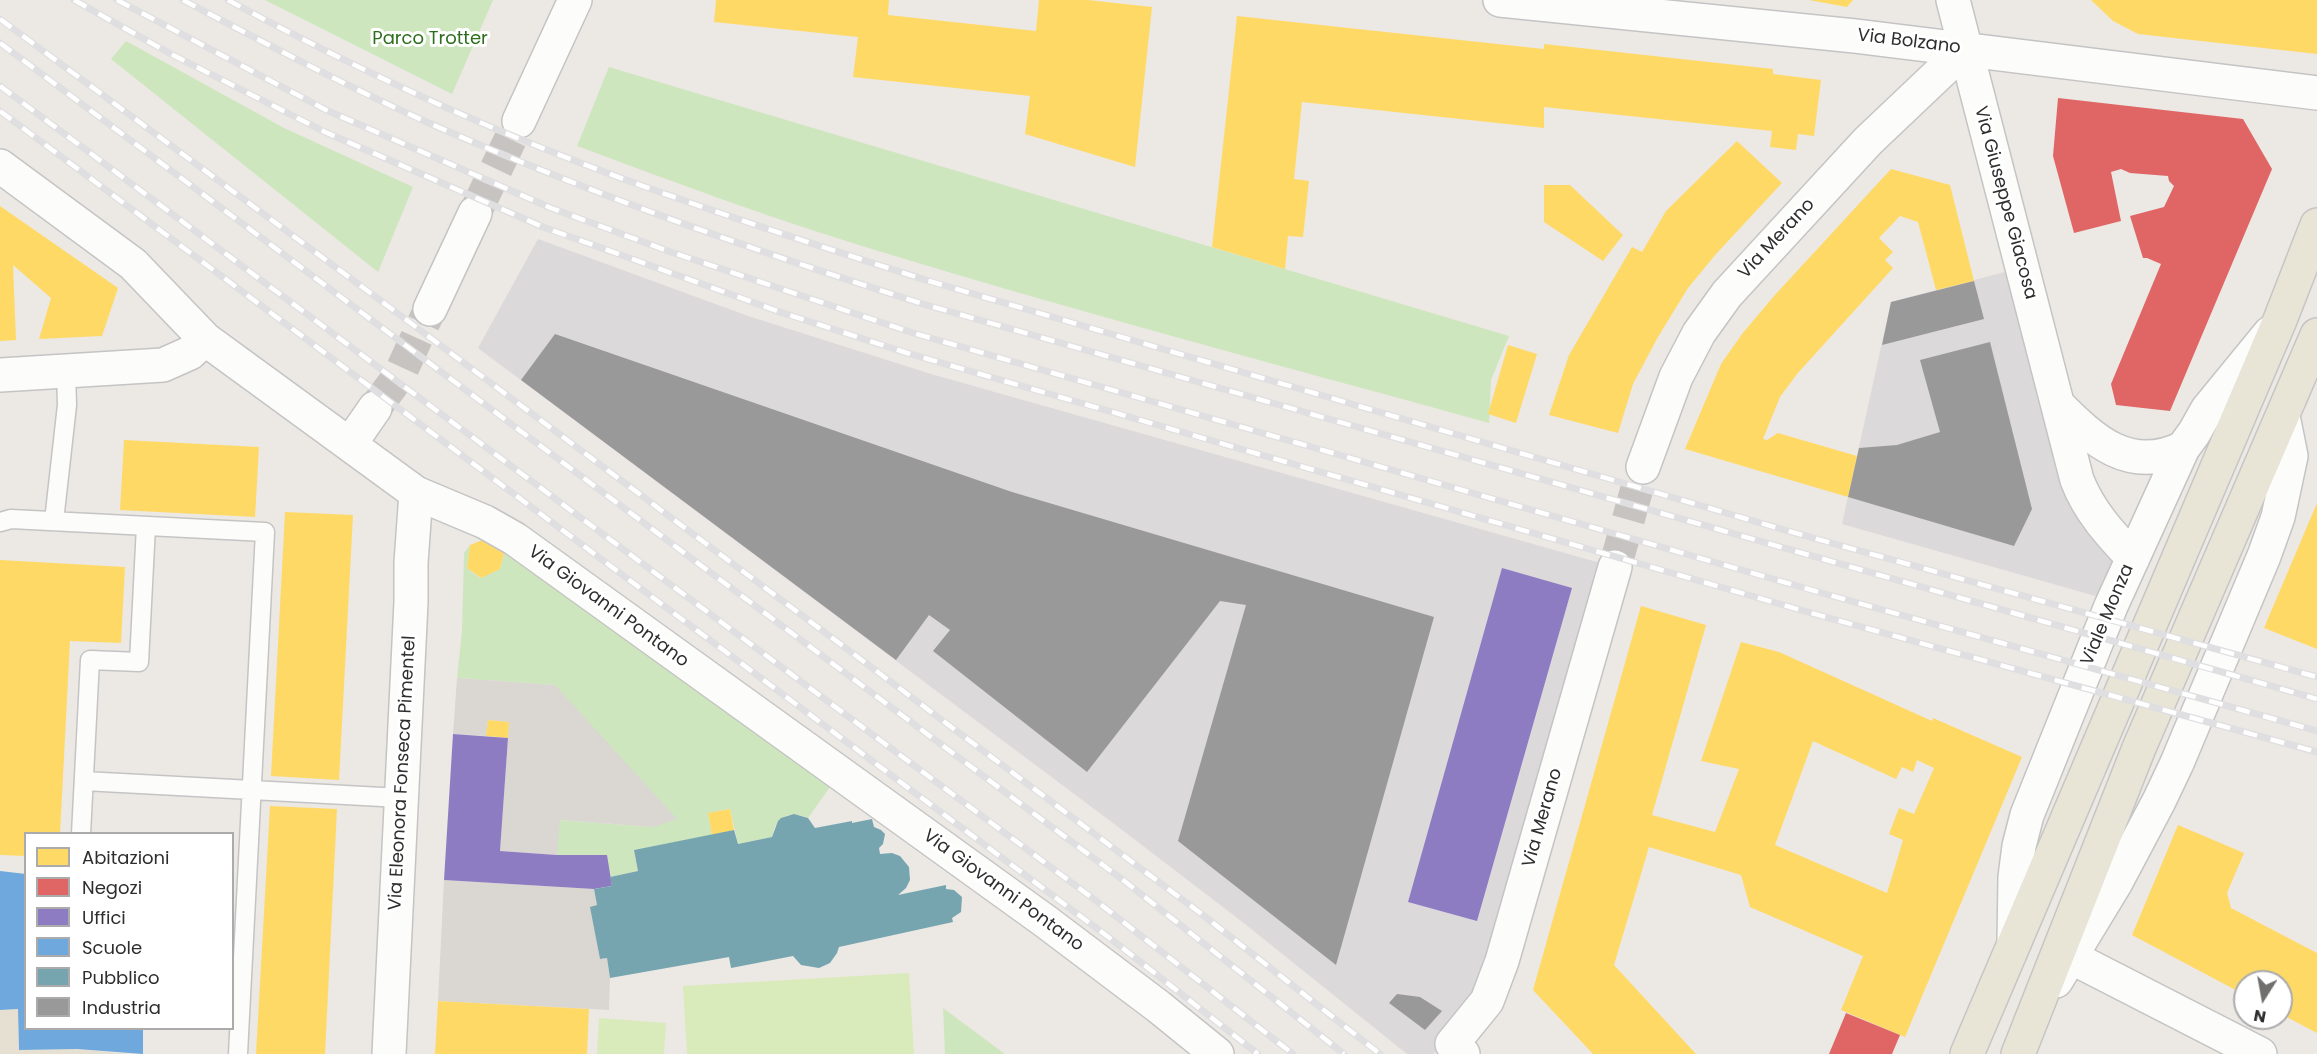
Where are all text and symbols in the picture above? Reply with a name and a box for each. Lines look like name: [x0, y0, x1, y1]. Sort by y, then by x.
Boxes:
street label: Via Bolzano: [1856, 25, 1962, 59]
park label: Parco Trotter: [372, 28, 488, 50]
street label: Via Giuseppe Giacosa: [1969, 104, 2041, 302]
street label: Via Merano: [1734, 194, 1820, 284]
street label: Via Giovanni Pontano: [523, 541, 693, 673]
street label: Viale Monza: [2077, 561, 2139, 669]
street label: Via Eleonora Fonseca Pimentel: [385, 635, 421, 911]
street label: Via Merano: [1519, 766, 1567, 870]
street label: Via Giovanni Pontano: [918, 825, 1088, 957]
legend: [24, 832, 234, 1030]
text: Abitazioni: [82, 845, 170, 870]
text: Negozi: [82, 875, 142, 900]
text: Uffici: [82, 905, 126, 930]
text: Scuole: [82, 935, 142, 960]
text: Pubblico: [82, 965, 160, 990]
north arrow: [2233, 970, 2293, 1030]
text: Industria: [82, 995, 161, 1020]
text: N: [2252, 1004, 2268, 1029]

